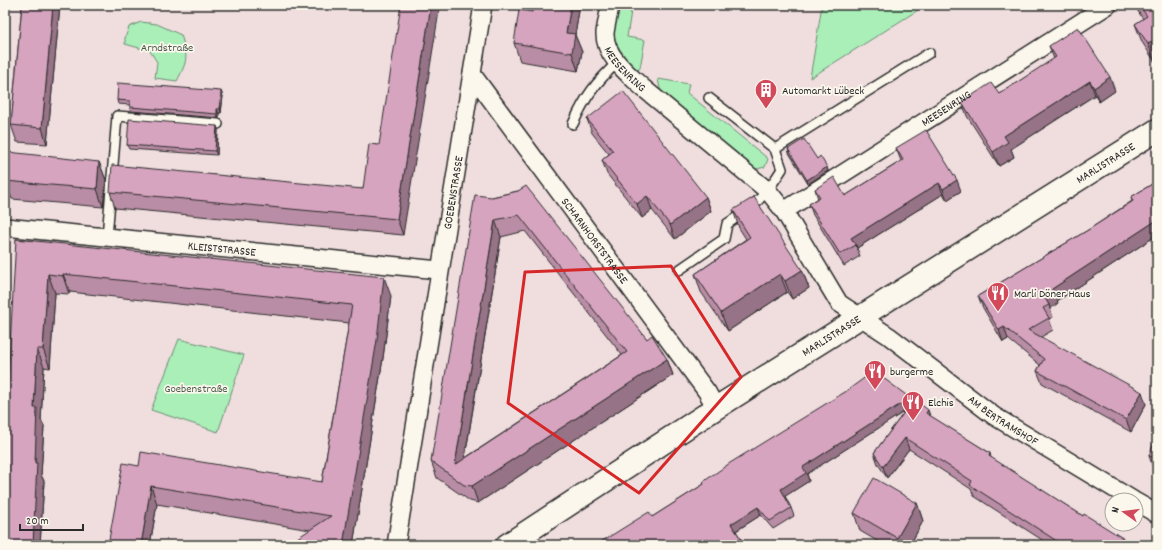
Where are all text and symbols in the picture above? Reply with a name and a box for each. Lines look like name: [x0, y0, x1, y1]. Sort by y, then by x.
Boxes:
park label: Arndstraße: [141, 40, 193, 57]
street label: MEESENRING: [599, 44, 649, 97]
building icon: Automarkt Lübeck: [753, 77, 779, 110]
place label: Automarkt Lübeck: [782, 83, 864, 100]
street label: MEESENRING: [919, 87, 975, 132]
street label: MARLISTRASSE: [1073, 139, 1139, 189]
street label: GOEBENSTRASSE: [440, 154, 469, 231]
street label: SCHARNHORSTSTRASSE: [556, 195, 632, 288]
street label: KLEISTSTRASSE: [187, 238, 257, 262]
restaurant icon: Marli Döner Haus: [985, 280, 1011, 313]
place label: Marli Döner Haus: [1014, 286, 1090, 303]
street label: MARLISTRASSE: [799, 311, 865, 362]
restaurant icon: burgerme: [862, 358, 888, 391]
place label: burgerme: [890, 364, 933, 381]
park label: Goebenstraße: [164, 381, 228, 398]
restaurant icon: Elchis: [900, 389, 926, 422]
street label: AM BERTRAMSHOF: [964, 392, 1042, 451]
place label: Elchis: [928, 395, 954, 412]
north arrow: [1104, 492, 1144, 532]
text: N: [1108, 505, 1125, 515]
scale bar: [20, 506, 83, 532]
text: 20 m: [26, 513, 49, 530]

